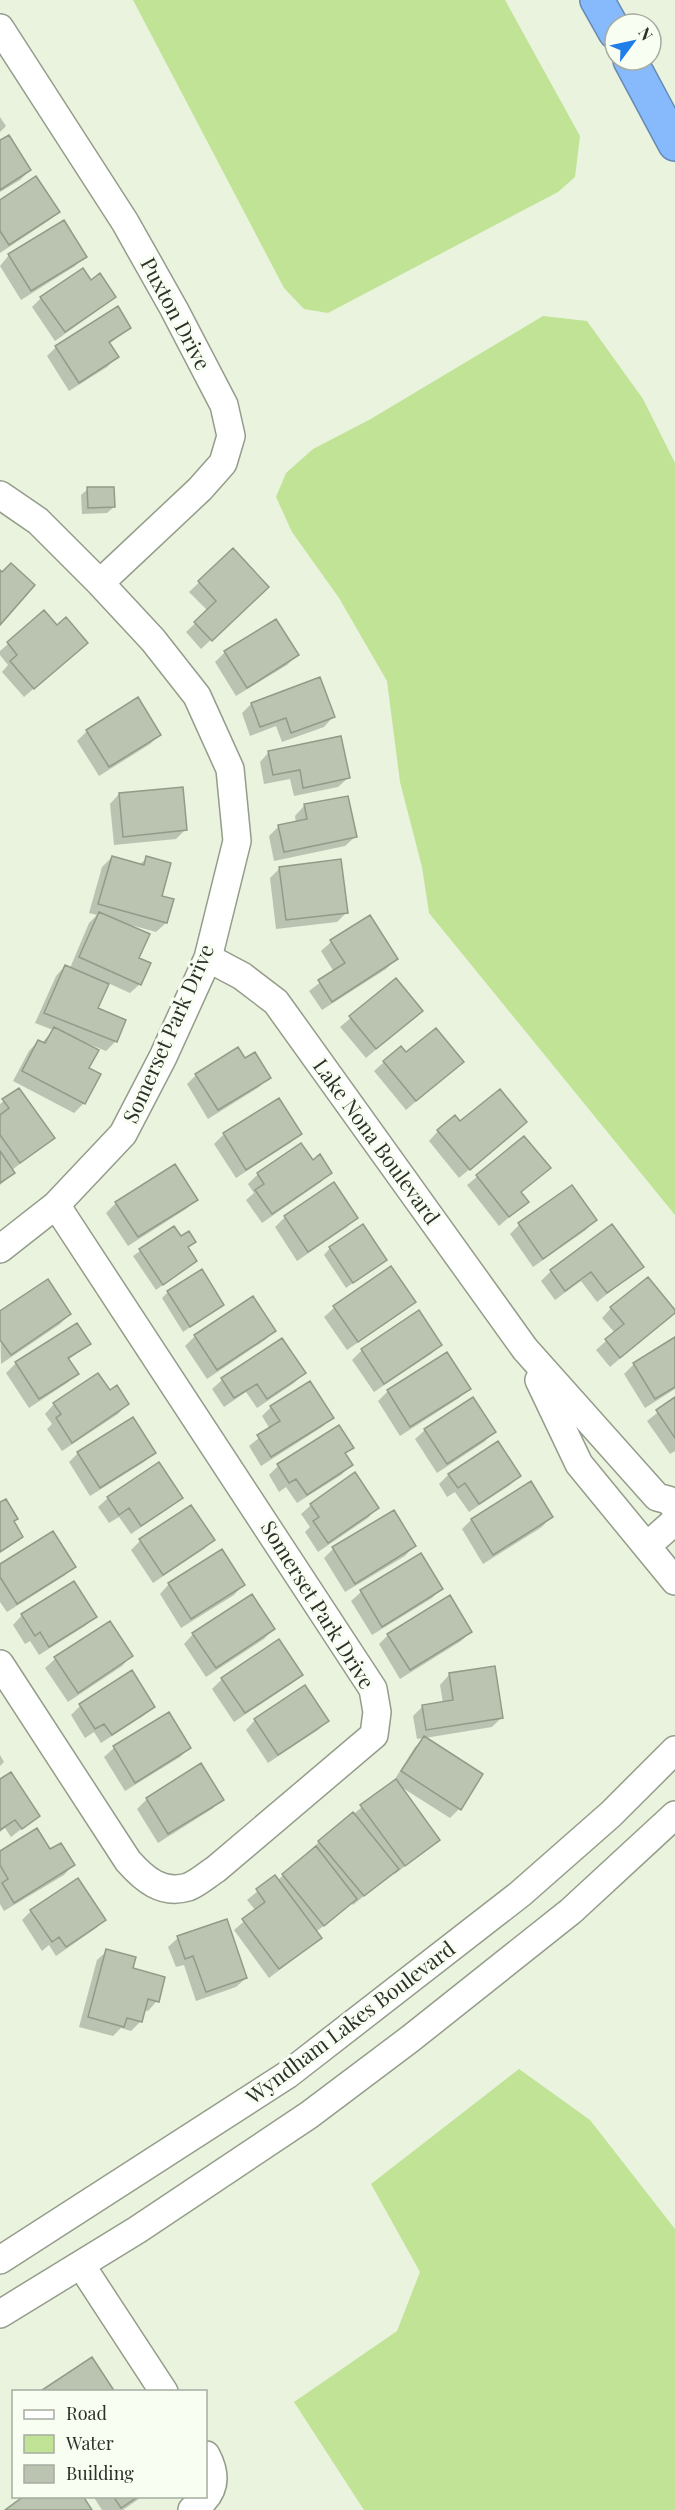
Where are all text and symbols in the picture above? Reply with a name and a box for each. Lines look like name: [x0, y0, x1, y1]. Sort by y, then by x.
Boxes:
north arrow: [603, 12, 663, 72]
text: N: [634, 23, 658, 44]
street label: Puxton Drive: [135, 252, 218, 374]
street label: Somerset Park Drive: [115, 939, 219, 1127]
street label: Lake Nona Boulevard: [308, 1052, 447, 1229]
street label: Somerset Park Drive: [256, 1515, 382, 1693]
street label: Wyndham Lakes Boulevard: [239, 1934, 460, 2110]
legend: [12, 2390, 207, 2498]
text: Road: [66, 2401, 107, 2425]
text: Water: [65, 2431, 114, 2455]
text: Building: [66, 2461, 134, 2485]

